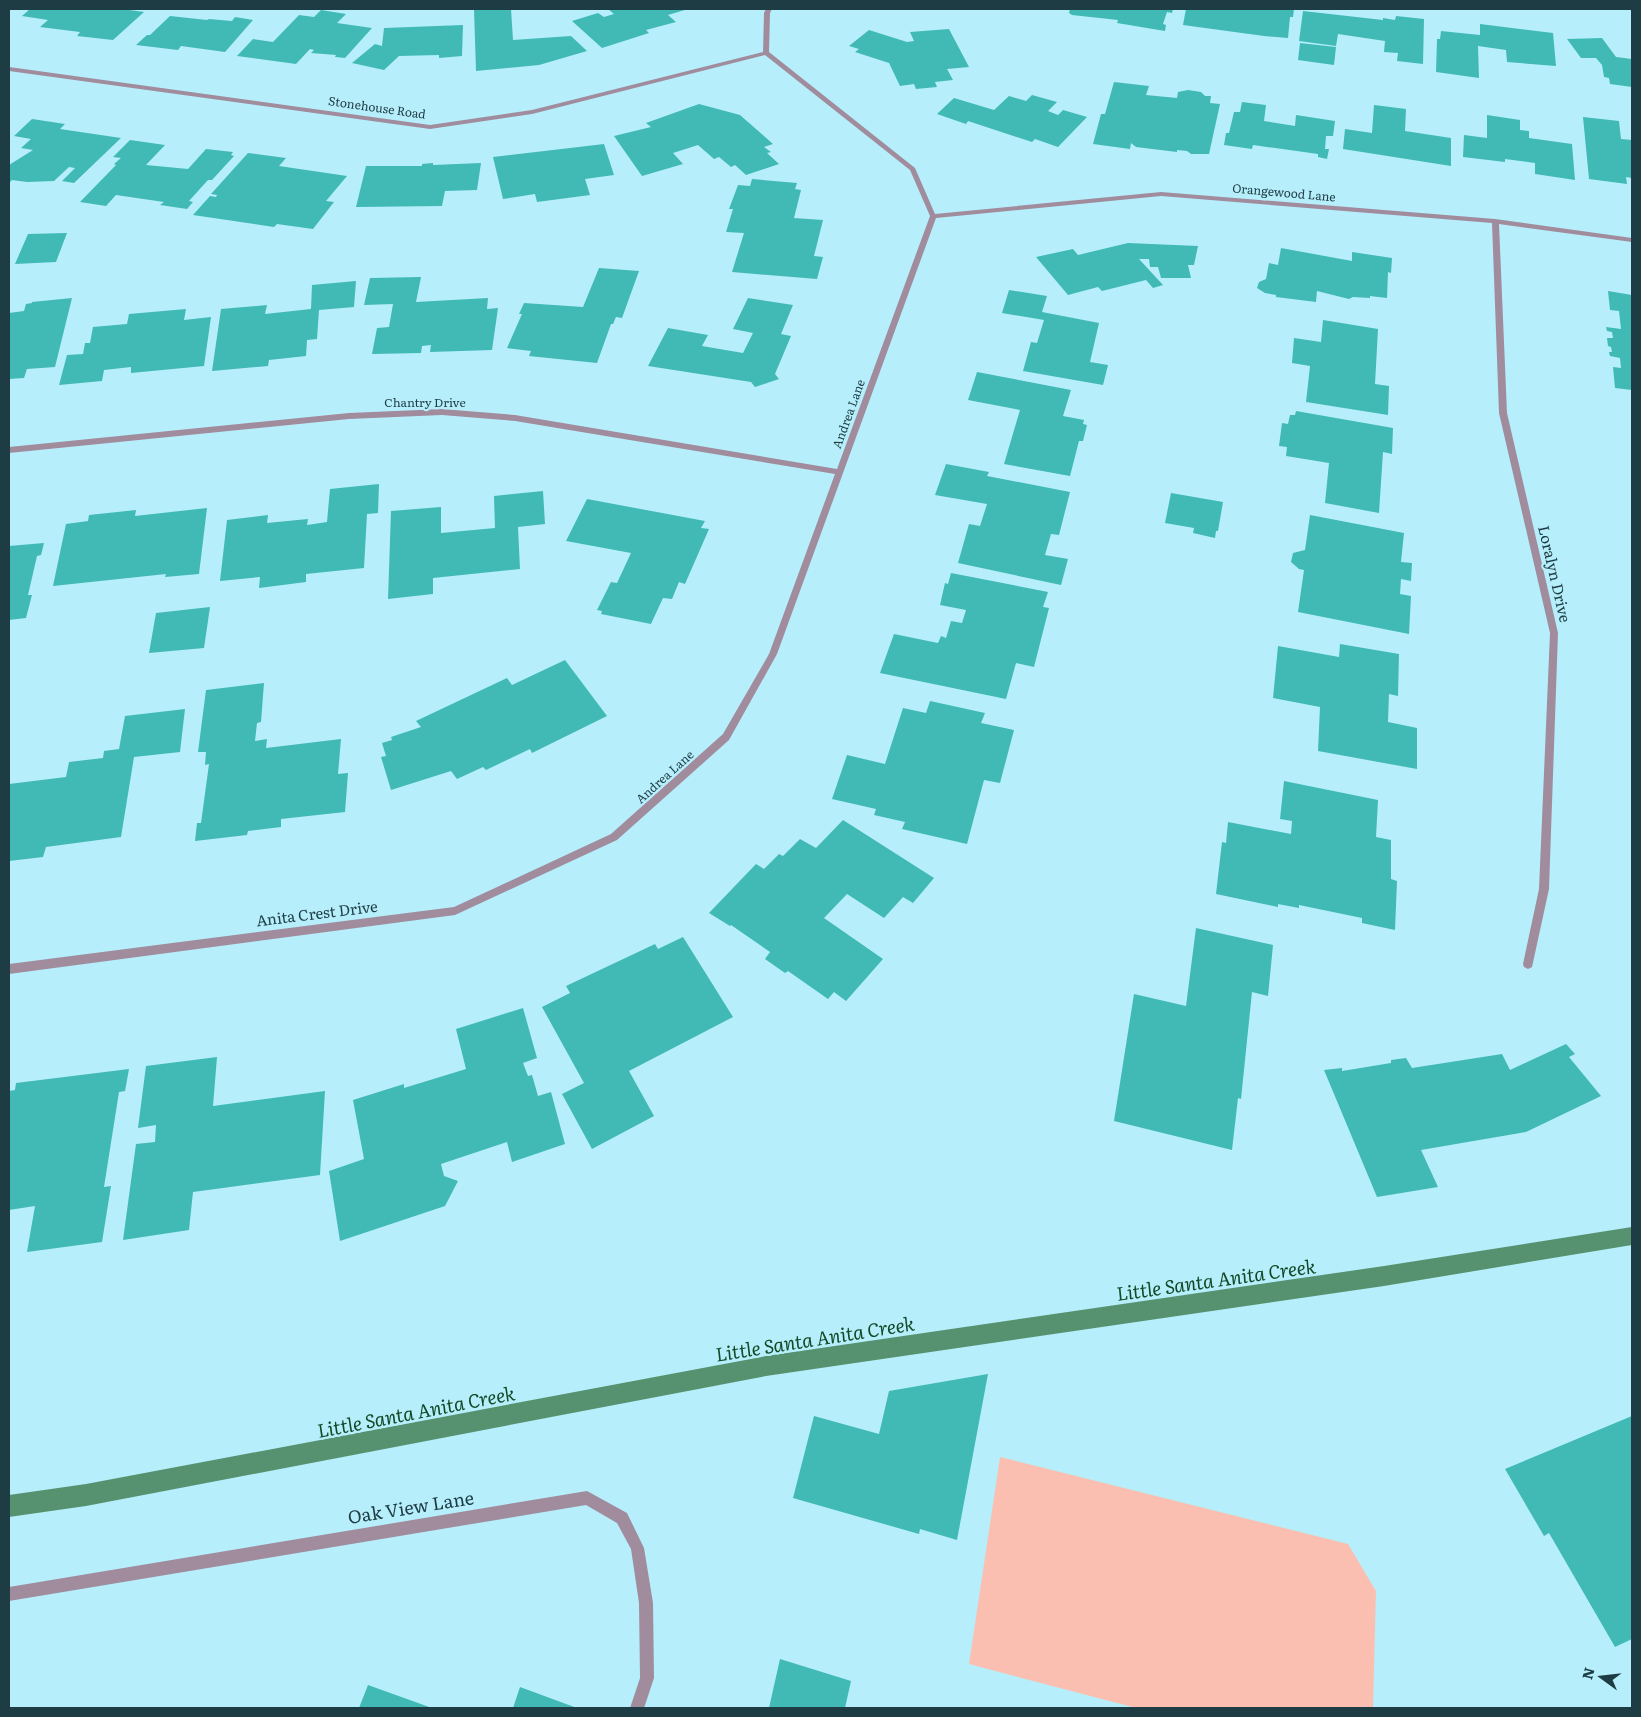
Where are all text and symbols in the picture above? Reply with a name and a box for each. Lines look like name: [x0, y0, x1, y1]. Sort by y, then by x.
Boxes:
street label: Stonehouse Road: [327, 91, 428, 123]
street label: Orangewood Lane: [1232, 179, 1337, 205]
street label: Andrea Lane: [827, 377, 869, 451]
street label: Chantry Drive: [384, 393, 466, 411]
street label: Loralyn Drive: [1533, 523, 1578, 625]
street label: Andrea Lane: [631, 745, 697, 807]
street label: Anita Crest Drive: [255, 894, 379, 931]
water label: Little Santa Anita Creek: [1114, 1251, 1318, 1307]
water label: Little Santa Anita Creek: [713, 1308, 917, 1368]
water label: Little Santa Anita Creek: [314, 1378, 518, 1444]
street label: Oak View Lane: [346, 1483, 476, 1530]
north arrow: [1576, 1652, 1626, 1702]
text: N: [1576, 1665, 1599, 1682]

